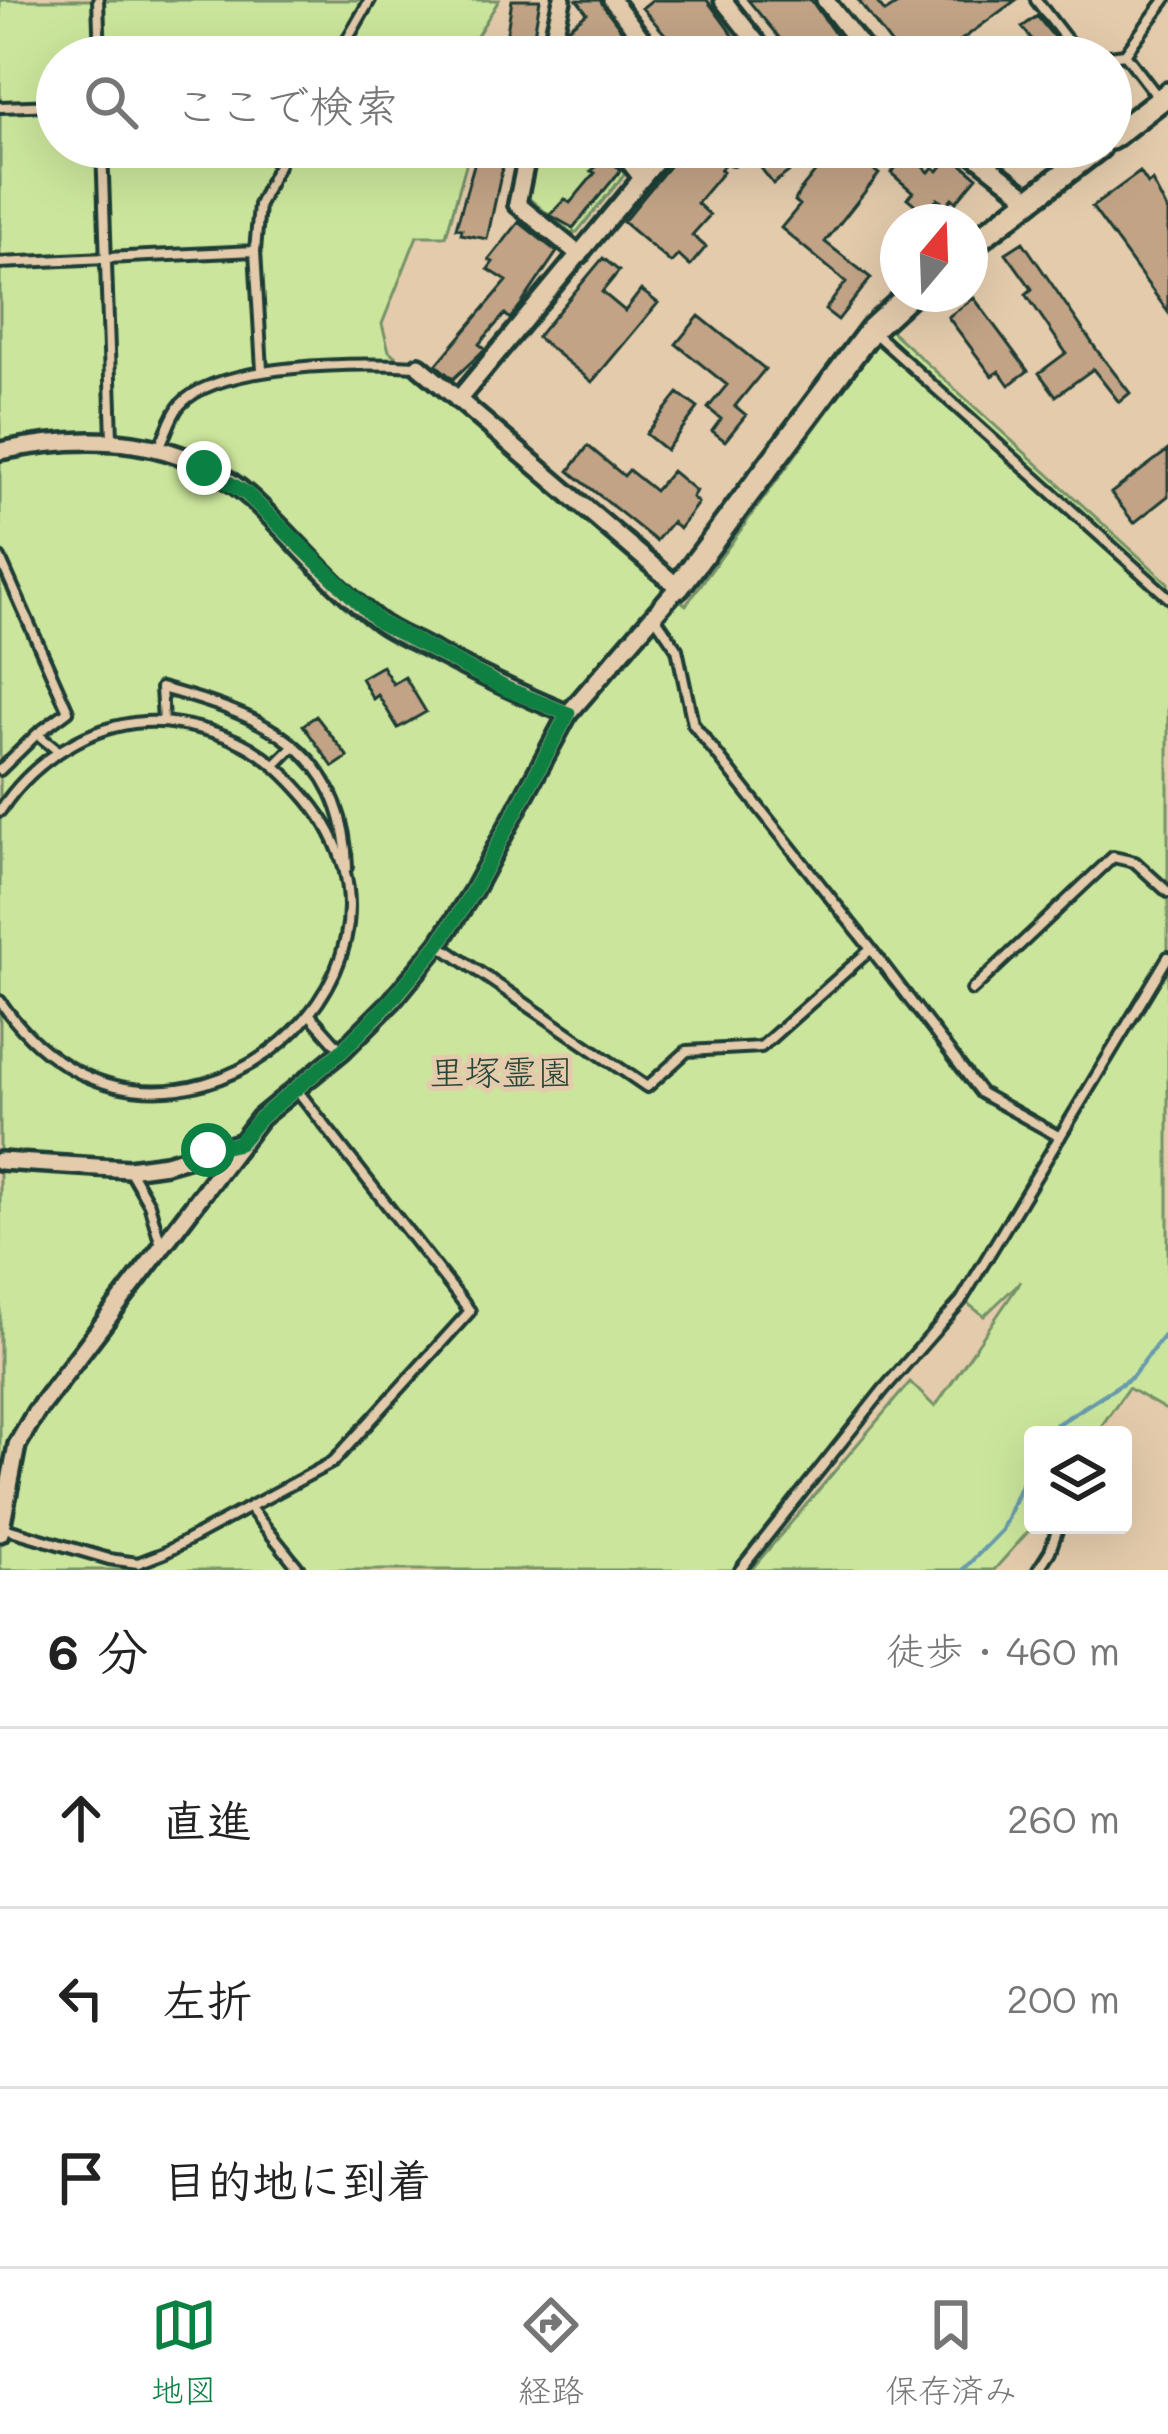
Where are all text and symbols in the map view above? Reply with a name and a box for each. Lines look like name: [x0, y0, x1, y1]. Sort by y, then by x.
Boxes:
search box: [36, 36, 1132, 168]
icon: search: [78, 69, 144, 135]
text: ここで検索: [174, 75, 399, 133]
north arrow: [880, 204, 988, 312]
route end: [177, 441, 231, 495]
park label: 里塚霊園: [429, 1047, 573, 1094]
route start: [181, 1123, 235, 1177]
map controls: [1024, 1426, 1132, 1534]
button: layers: [1024, 1426, 1132, 1534]
text: 6 分: [48, 1616, 148, 1683]
text: 徒歩 · 460 m: [886, 1624, 1120, 1675]
icon: ahead: [48, 1785, 114, 1851]
text: 直進: [162, 1790, 252, 1848]
text: 260 m: [1007, 1792, 1120, 1843]
icon: left: [48, 1965, 114, 2031]
text: 左折: [162, 1970, 252, 2028]
text: 200 m: [1007, 1972, 1120, 2023]
icon: arrive: [48, 2145, 114, 2211]
text: 目的地に到着: [162, 2150, 432, 2208]
tab: 地図: [151, 2292, 217, 2412]
tab: 経路: [518, 2292, 584, 2412]
tab: 保存済み: [885, 2292, 1017, 2412]

